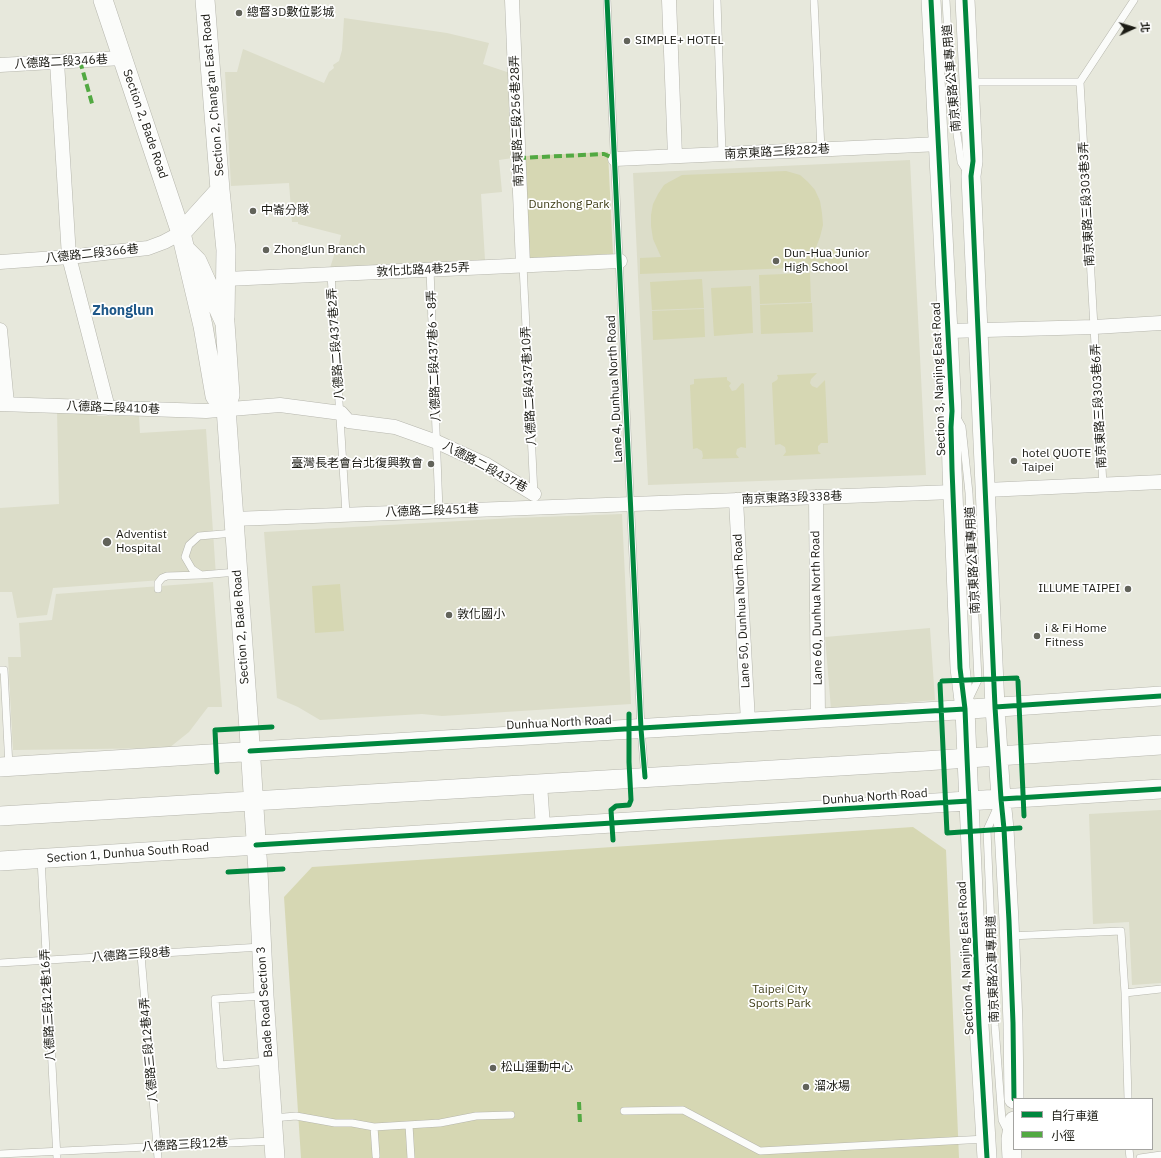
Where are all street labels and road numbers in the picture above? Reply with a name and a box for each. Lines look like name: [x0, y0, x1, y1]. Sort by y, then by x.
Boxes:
street label: Section 2, Chang'an East Road: [199, 13, 227, 177]
street label: 南京東路公車專用道: [940, 24, 964, 132]
street label: 八德路二段346巷: [14, 52, 108, 72]
street label: 南京東路三段256巷28弄: [508, 55, 526, 187]
street label: Section 2, Bade Road: [120, 67, 170, 181]
street label: 南京東路三段303巷3弄: [1077, 141, 1097, 267]
street label: 南京東路三段282巷: [724, 142, 830, 162]
street label: 八德路二段366巷: [45, 242, 139, 266]
street label: 敦化北路4巷25弄: [376, 260, 470, 280]
street label: 八德路二段437巷2弄: [325, 287, 347, 401]
street label: 八德路二段437巷6、8弄: [425, 290, 443, 422]
street label: Section 3, Nanjing East Road: [929, 302, 949, 456]
street label: Lane 4, Dunhua North Road: [604, 315, 626, 463]
street label: 八德路二段437巷10弄: [519, 326, 539, 446]
street label: 南京東路三段303巷6弄: [1089, 343, 1109, 469]
street label: 八德路二段410巷: [66, 399, 160, 417]
street label: 八德路二段437巷: [440, 439, 530, 495]
street label: 南京東路3段338巷: [741, 489, 843, 507]
street label: 八德路二段451巷: [385, 502, 479, 520]
street label: 南京東路公車專用道: [963, 506, 983, 614]
street label: Lane 60, Dunhua North Road: [808, 530, 826, 686]
street label: Lane 50, Dunhua North Road: [731, 533, 753, 689]
street label: Section 2, Bade Road: [230, 569, 252, 685]
street label: Dunhua North Road: [506, 713, 612, 733]
street label: Dunhua North Road: [822, 786, 928, 808]
street label: Section 1, Dunhua South Road: [46, 840, 210, 866]
street label: Section 4, Nanjing East Road: [955, 881, 977, 1035]
street label: 南京東路公車專用道: [984, 915, 1002, 1023]
street label: 八德路三段8巷: [91, 945, 171, 965]
street label: Bade Road Section 3: [254, 946, 276, 1058]
street label: 八德路三段12巷16弄: [38, 948, 58, 1062]
street label: 八德路三段12巷4弄: [137, 997, 161, 1103]
street label: 八德路三段12巷: [141, 1136, 229, 1154]

